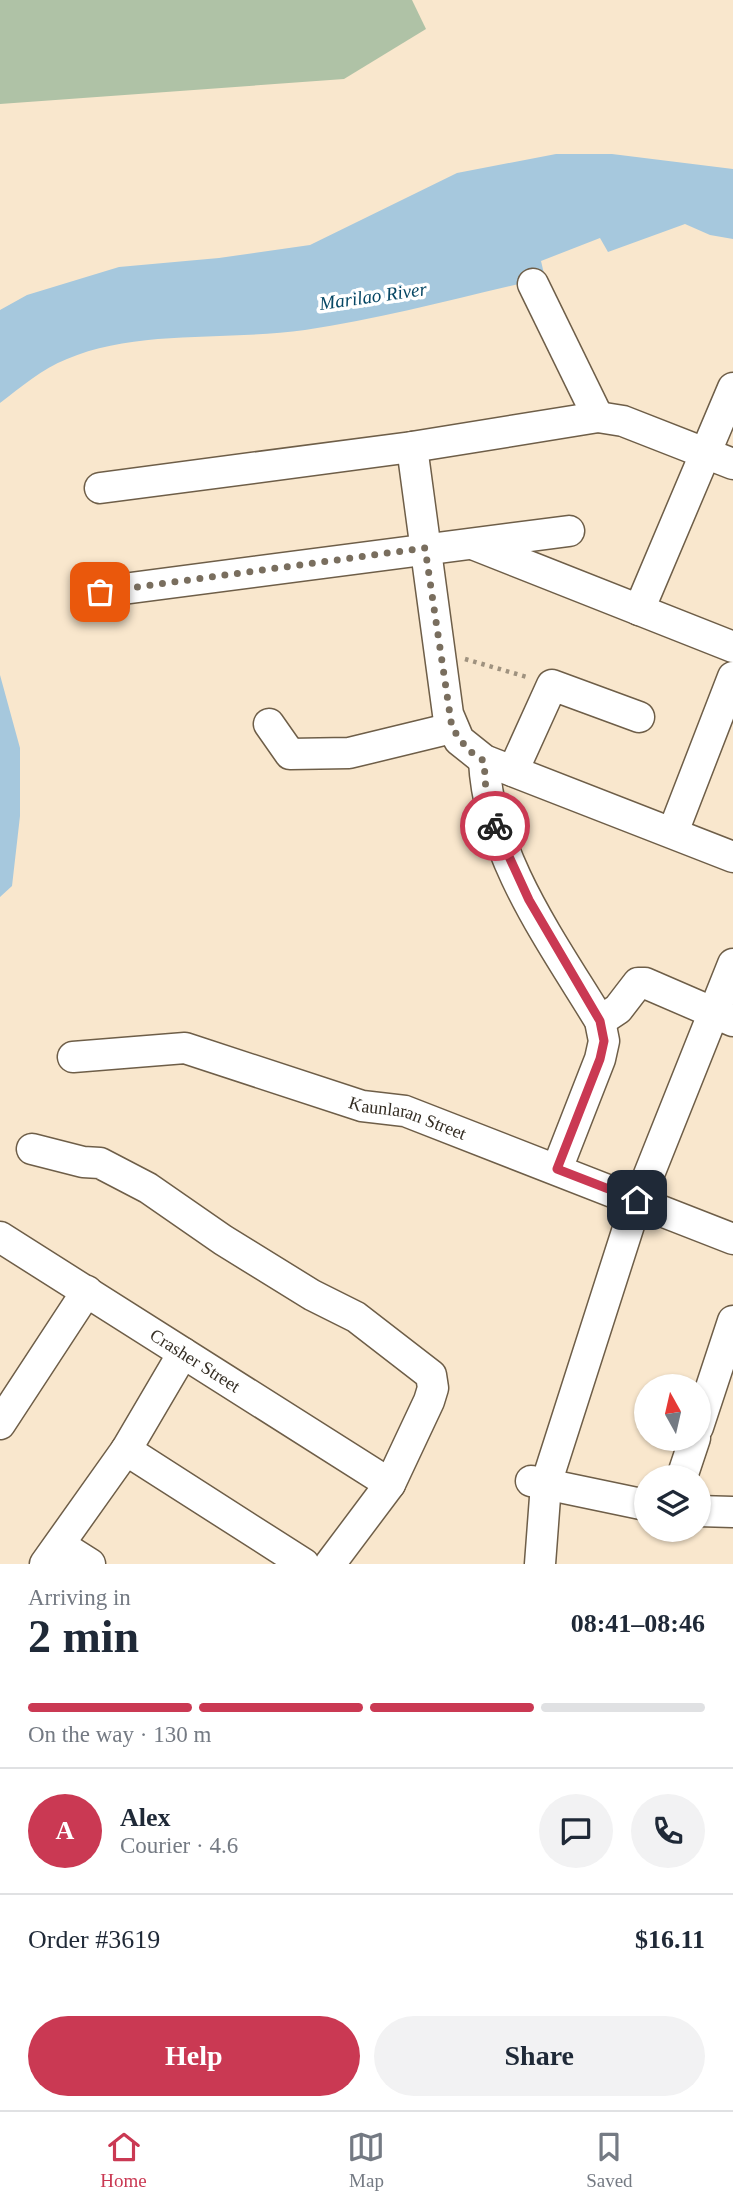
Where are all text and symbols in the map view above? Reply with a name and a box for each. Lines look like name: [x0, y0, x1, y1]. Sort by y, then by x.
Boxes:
water label: Marilao River: [317, 278, 429, 314]
pin: [70, 562, 130, 622]
icon: bag: [81, 573, 119, 611]
courier: [460, 791, 530, 861]
icon: bike: [476, 807, 514, 845]
street label: Kaunlaran Street: [346, 1092, 469, 1144]
pin: [607, 1170, 667, 1230]
icon: home: [618, 1181, 656, 1219]
street label: Crasher Street: [146, 1325, 244, 1396]
north arrow: [634, 1374, 710, 1451]
map controls: [634, 1374, 711, 1542]
button: layers: [634, 1465, 711, 1542]
text: Arriving in: [28, 1585, 131, 1610]
text: 08:41–08:46: [571, 1609, 705, 1638]
text: 2 min: [28, 1611, 139, 1662]
text: On the way · 130 m: [28, 1722, 211, 1747]
button: chat: [539, 1794, 613, 1868]
button: phone: [631, 1794, 705, 1868]
text: Alex: [120, 1803, 171, 1832]
text: A: [56, 1816, 74, 1845]
text: Courier · 4.6: [120, 1833, 238, 1858]
text: Order #3619: [28, 1925, 160, 1954]
text: $16.11: [635, 1925, 705, 1954]
button: Help: [28, 2016, 360, 2096]
button: Share: [374, 2016, 705, 2096]
tab: Home: [100, 2128, 147, 2192]
tab: Map: [347, 2128, 385, 2192]
tab: Saved: [586, 2128, 633, 2192]

